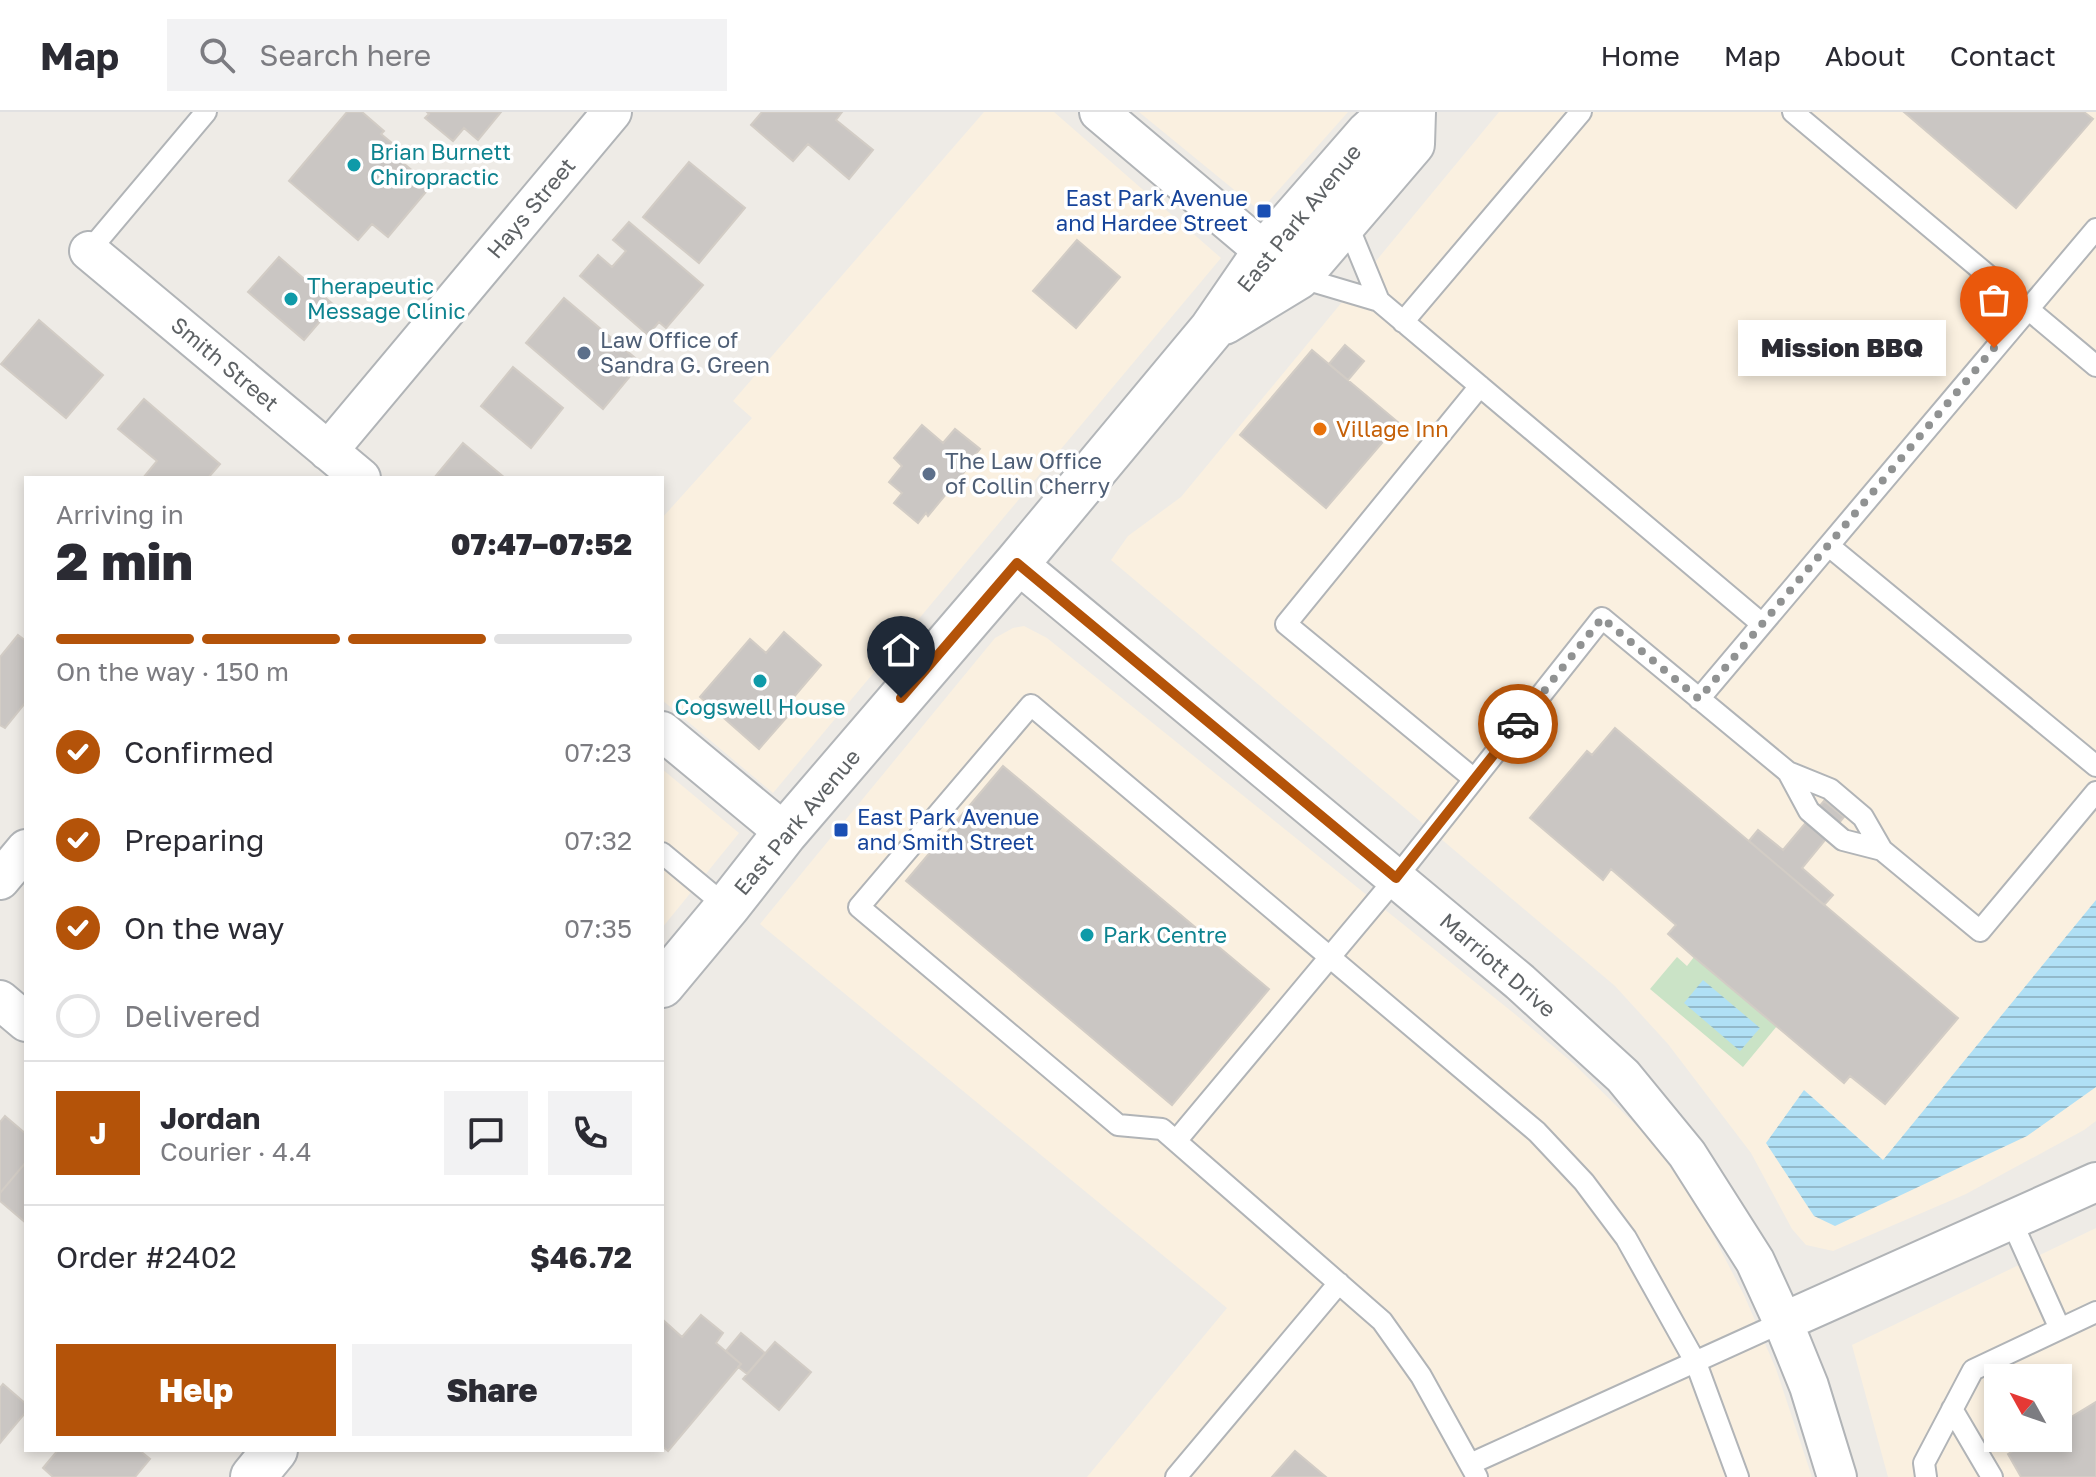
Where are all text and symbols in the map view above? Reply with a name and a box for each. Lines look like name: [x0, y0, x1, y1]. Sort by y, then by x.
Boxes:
search box: [167, 19, 727, 91]
text: Map: [40, 33, 119, 78]
icon: search: [195, 33, 239, 77]
text: Search here: [259, 37, 431, 73]
text: Home: [1601, 39, 1680, 72]
text: Map: [1724, 39, 1781, 72]
text: About: [1825, 39, 1906, 72]
text: Contact: [1950, 39, 2056, 72]
place label: Brian Burnett Chiropractic: [370, 138, 511, 190]
street label: East Park Avenue: [1231, 138, 1366, 297]
street label: Hays Street: [481, 152, 581, 264]
marker: Brian Burnett Chiropractic: [345, 156, 363, 174]
place label: East Park Avenue and Hardee Street: [1056, 184, 1248, 236]
marker: East Park Avenue and Hardee Street: [1255, 202, 1273, 220]
pin: [1960, 266, 2028, 348]
place label: Therapeutic Message Clinic: [307, 272, 466, 324]
icon: bag: [1972, 278, 2016, 322]
marker: Therapeutic Message Clinic: [282, 290, 300, 308]
street label: Smith Street: [166, 311, 285, 417]
callout: Mission BBQ: [1738, 320, 1946, 376]
place label: Law Office of Sandra G. Green: [600, 326, 770, 378]
text: Mission BBQ: [1761, 332, 1923, 363]
marker: Law Office of Sandra G. Green: [575, 344, 593, 362]
place label: Village Inn: [1336, 415, 1449, 442]
marker: Village Inn: [1311, 420, 1329, 438]
place label: The Law Office of Collin Cherry: [945, 447, 1110, 499]
marker: The Law Office of Collin Cherry: [920, 465, 938, 483]
text: Arriving in: [56, 499, 184, 530]
text: 07:47–07:52: [451, 526, 632, 562]
text: 2 min: [56, 529, 193, 591]
pin: [867, 616, 935, 698]
icon: home: [879, 628, 923, 672]
text: On the way · 150 m: [56, 656, 289, 687]
marker: Cogswell House: [751, 672, 769, 690]
courier: [1478, 684, 1558, 764]
place label: Cogswell House: [675, 693, 845, 720]
icon: car: [1496, 702, 1540, 746]
icon: check: [56, 730, 100, 774]
text: Confirmed: [124, 734, 274, 770]
text: 07:23: [564, 737, 632, 768]
street label: East Park Avenue: [728, 743, 866, 900]
place label: East Park Avenue and Smith Street: [857, 803, 1039, 855]
icon: check: [56, 818, 100, 862]
marker: East Park Avenue and Smith Street: [832, 821, 850, 839]
text: Preparing: [124, 822, 265, 858]
text: 07:32: [564, 825, 632, 856]
icon: check: [56, 906, 100, 950]
street label: Marriott Drive: [1435, 907, 1562, 1022]
text: On the way: [124, 910, 284, 946]
text: 07:35: [564, 913, 632, 944]
place label: Park Centre: [1103, 921, 1227, 948]
marker: Park Centre: [1078, 926, 1096, 944]
text: Delivered: [124, 998, 261, 1034]
button: chat: [444, 1091, 528, 1175]
button: phone: [548, 1091, 632, 1175]
text: Jordan: [160, 1100, 260, 1136]
text: J: [89, 1115, 107, 1151]
text: Courier · 4.4: [160, 1136, 312, 1167]
text: Order #2402: [56, 1239, 237, 1275]
text: $46.72: [530, 1239, 632, 1275]
button: Help: [56, 1344, 336, 1436]
button: Share: [352, 1344, 632, 1436]
north arrow: [1984, 1364, 2072, 1452]
map controls: [1984, 1364, 2072, 1452]

